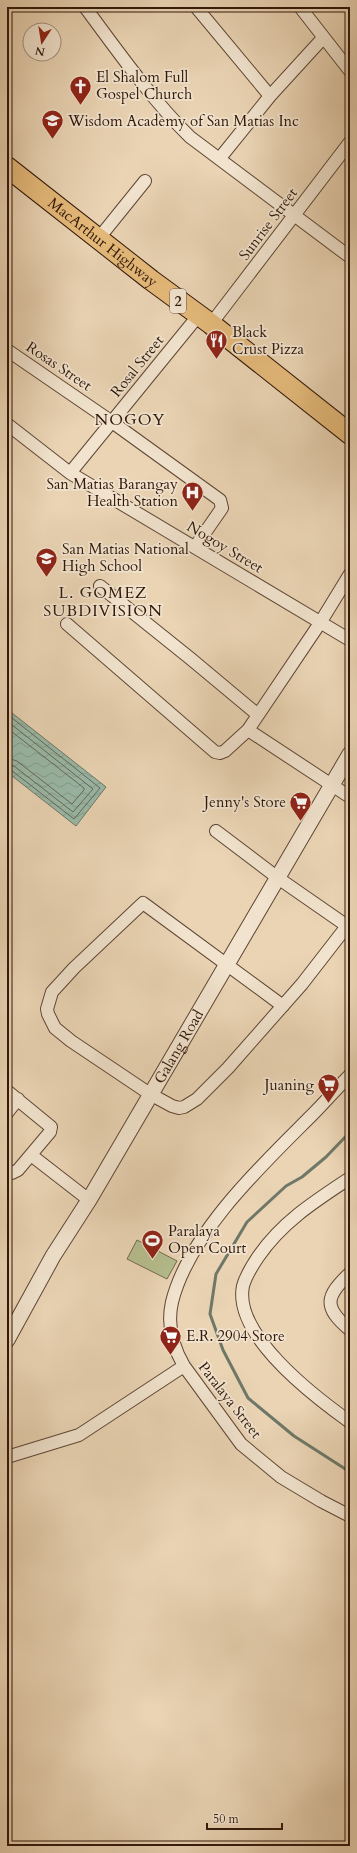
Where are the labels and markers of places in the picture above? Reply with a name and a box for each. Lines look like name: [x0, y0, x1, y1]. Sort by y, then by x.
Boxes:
place label: El Shalom Full Gospel Church: [96, 67, 193, 104]
church icon: El Shalom Full Gospel Church: [68, 73, 94, 106]
school or university icon: Wisdom Academy of San Matias Inc: [39, 108, 65, 141]
place label: Wisdom Academy of San Matias Inc: [67, 111, 299, 131]
place label: Black Crust Pizza: [232, 322, 304, 359]
restaurant icon: Black Crust Pizza: [204, 328, 230, 361]
place label: San Matias Barangay Health Station: [46, 474, 178, 511]
hospital icon: San Matias Barangay Health Station: [180, 480, 206, 513]
place label: San Matias National High School: [62, 539, 189, 576]
school or university icon: San Matias National High School: [34, 545, 60, 578]
supermarket icon: Jenny's Store: [288, 789, 314, 822]
place label: Jenny's Store: [202, 792, 286, 812]
supermarket icon: Juaning: [316, 1072, 342, 1105]
place label: Juaning: [263, 1075, 315, 1095]
place label: Paralaya Open Court: [168, 1221, 247, 1258]
sports icon: Paralaya Open Court: [139, 1227, 165, 1260]
supermarket icon: E.R. 2904 Store: [157, 1323, 183, 1356]
place label: E.R. 2904 Store: [186, 1326, 285, 1346]

